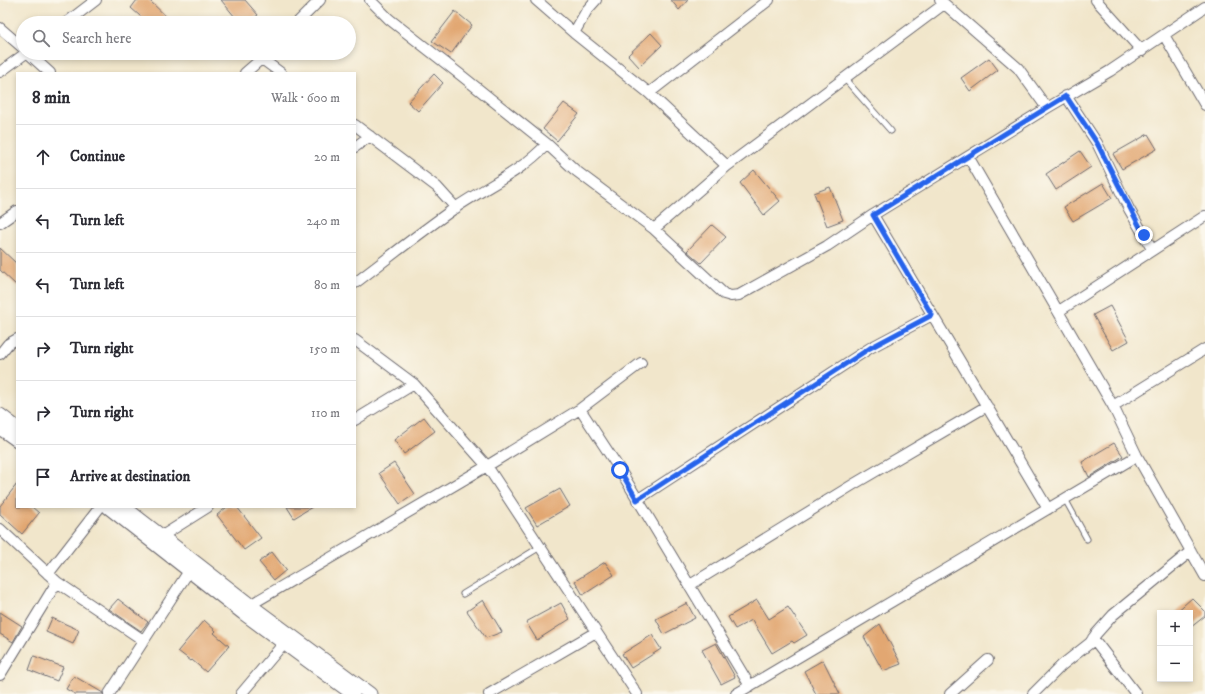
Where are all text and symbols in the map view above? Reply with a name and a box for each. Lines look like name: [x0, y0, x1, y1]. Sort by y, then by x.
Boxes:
search box: [16, 16, 356, 60]
icon: search: [30, 27, 52, 49]
text: Search here: [62, 29, 131, 48]
text: 8 min: [32, 87, 70, 109]
text: Walk · 600 m: [271, 90, 340, 106]
icon: ahead: [32, 146, 54, 168]
text: Continue: [70, 147, 125, 166]
text: 20 m: [314, 149, 340, 165]
icon: left: [32, 210, 54, 232]
text: Turn left: [70, 211, 124, 230]
text: 240 m: [307, 213, 340, 229]
route end: [1135, 226, 1153, 244]
icon: left: [32, 274, 54, 296]
text: Turn left: [70, 275, 124, 294]
text: 80 m: [314, 277, 340, 293]
icon: right: [32, 338, 54, 360]
text: Turn right: [70, 339, 133, 358]
text: 150 m: [309, 341, 340, 357]
icon: right: [32, 402, 54, 424]
text: Turn right: [70, 403, 133, 422]
text: 110 m: [311, 405, 340, 421]
route start: [611, 461, 629, 479]
icon: arrive: [32, 466, 54, 488]
text: Arrive at destination: [70, 467, 190, 486]
map controls: [1157, 610, 1193, 682]
button: +: [1157, 610, 1193, 646]
button: −: [1157, 646, 1193, 682]

